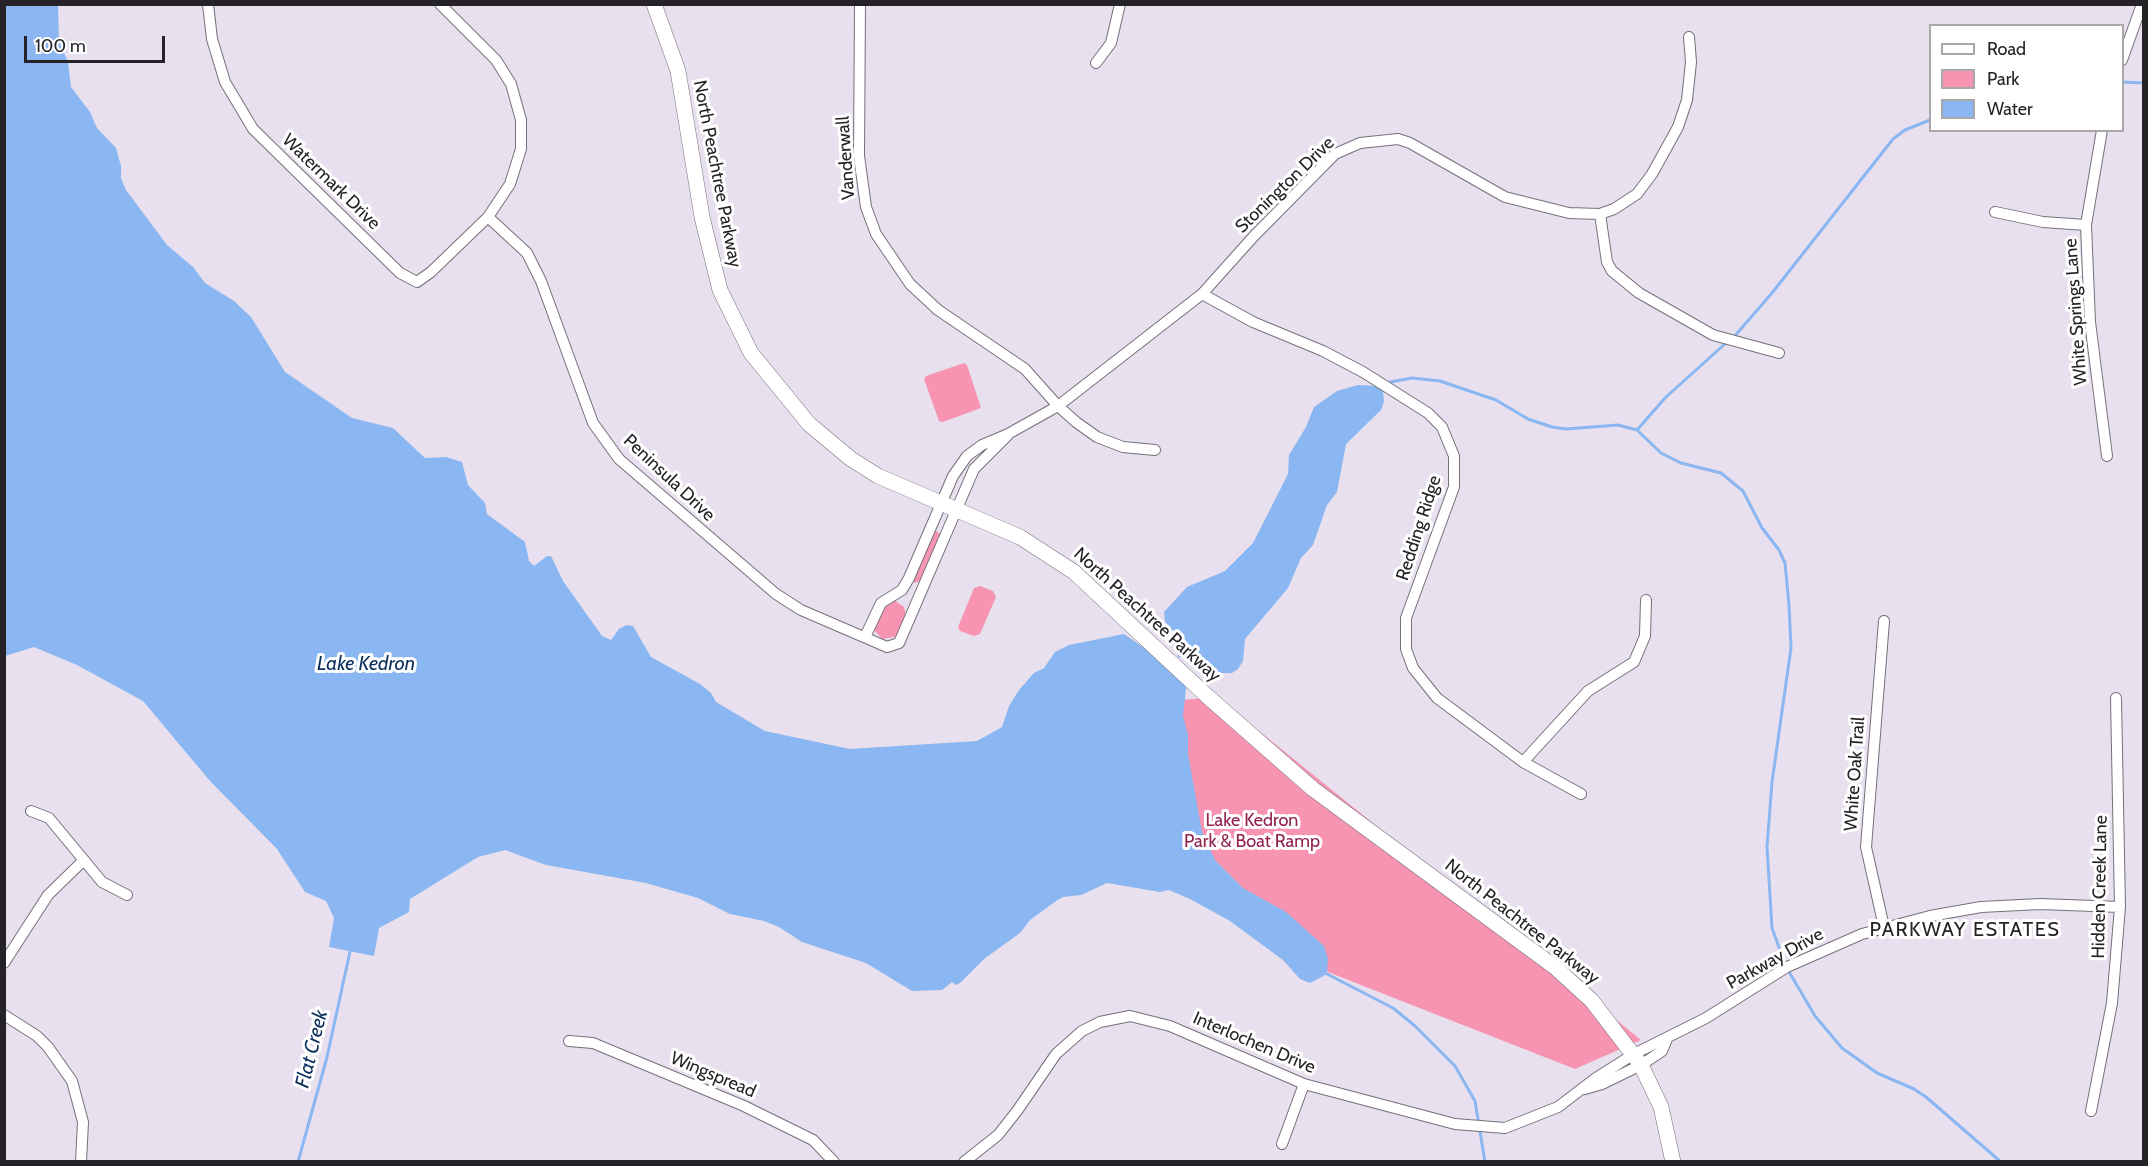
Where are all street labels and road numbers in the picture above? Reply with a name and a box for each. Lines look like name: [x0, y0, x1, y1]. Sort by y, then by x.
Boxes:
street label: North Peachtree Parkway: [688, 79, 746, 269]
street label: Vanderwall: [832, 115, 860, 201]
street label: Watermark Drive: [277, 130, 385, 234]
street label: Stonington Drive: [1231, 132, 1339, 238]
street label: White Springs Lane: [2060, 238, 2092, 386]
street label: Peninsula Drive: [619, 430, 719, 526]
street label: Redding Ridge: [1392, 473, 1446, 583]
street label: North Peachtree Parkway: [1069, 543, 1225, 687]
street label: White Oak Trail: [1840, 716, 1870, 832]
street label: Hidden Creek Lane: [2088, 815, 2112, 959]
street label: North Peachtree Parkway: [1440, 855, 1604, 989]
street label: Parkway Drive: [1723, 924, 1827, 994]
street label: Interlochen Drive: [1190, 1007, 1318, 1079]
street label: Wingspread: [667, 1047, 759, 1103]

